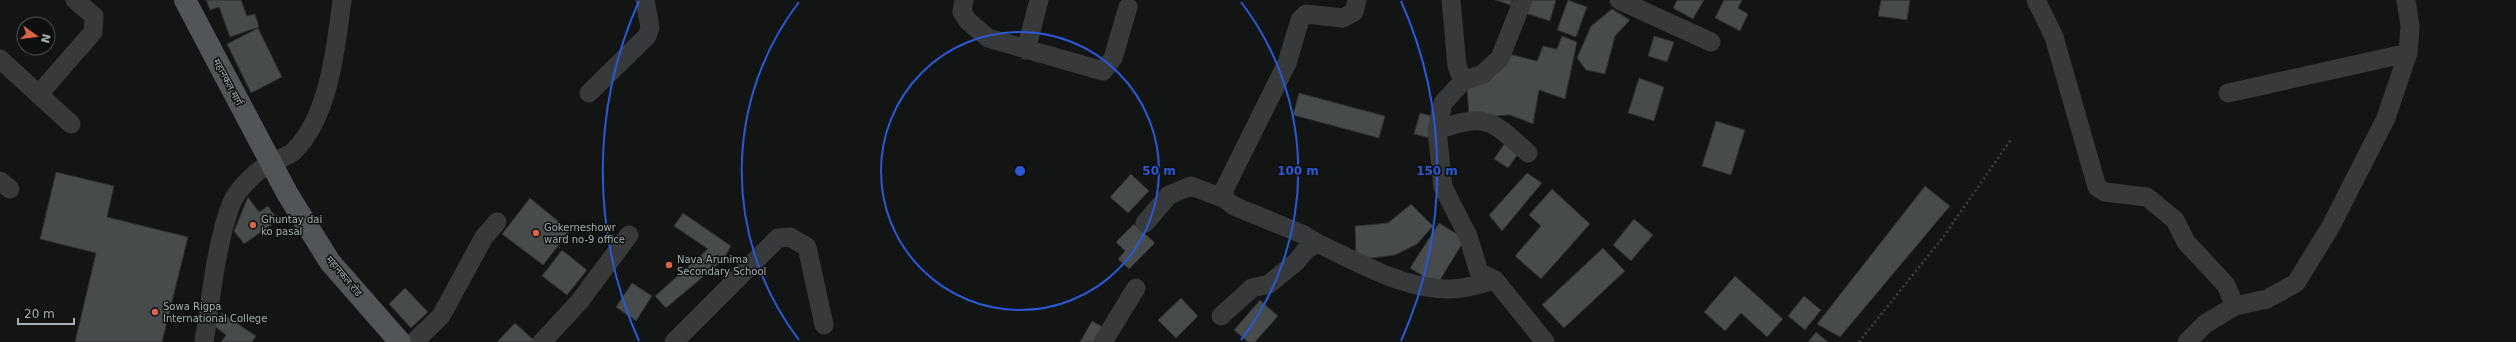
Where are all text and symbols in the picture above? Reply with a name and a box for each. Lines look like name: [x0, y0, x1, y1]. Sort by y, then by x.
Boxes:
north arrow: [16, 16, 56, 56]
text: N: [38, 32, 53, 44]
street label: महानकल मार्ग: [211, 57, 245, 108]
centre of rings: [1013, 164, 1027, 178]
text: 50 m: [1142, 164, 1176, 178]
text: 100 m: [1277, 164, 1319, 178]
text: 150 m: [1416, 164, 1458, 178]
place label: Ghuntay dai ko pasal: [261, 214, 322, 237]
marker: Ghuntay dai ko pasal: [248, 220, 258, 230]
place label: Gokerneshowr ward no-9 office: [544, 222, 625, 245]
marker: Gokerneshowr ward no-9 office: [531, 228, 541, 238]
street label: महानकल रोड: [324, 254, 364, 299]
place label: Nava Arunima Secondary School: [677, 254, 766, 277]
marker: Nava Arunima Secondary School: [664, 260, 674, 270]
scale bar: [18, 300, 74, 326]
place label: Sowa Rigpa International College: [163, 301, 267, 324]
text: 20 m: [24, 307, 55, 321]
marker: Sowa Rigpa International College: [150, 307, 160, 317]

